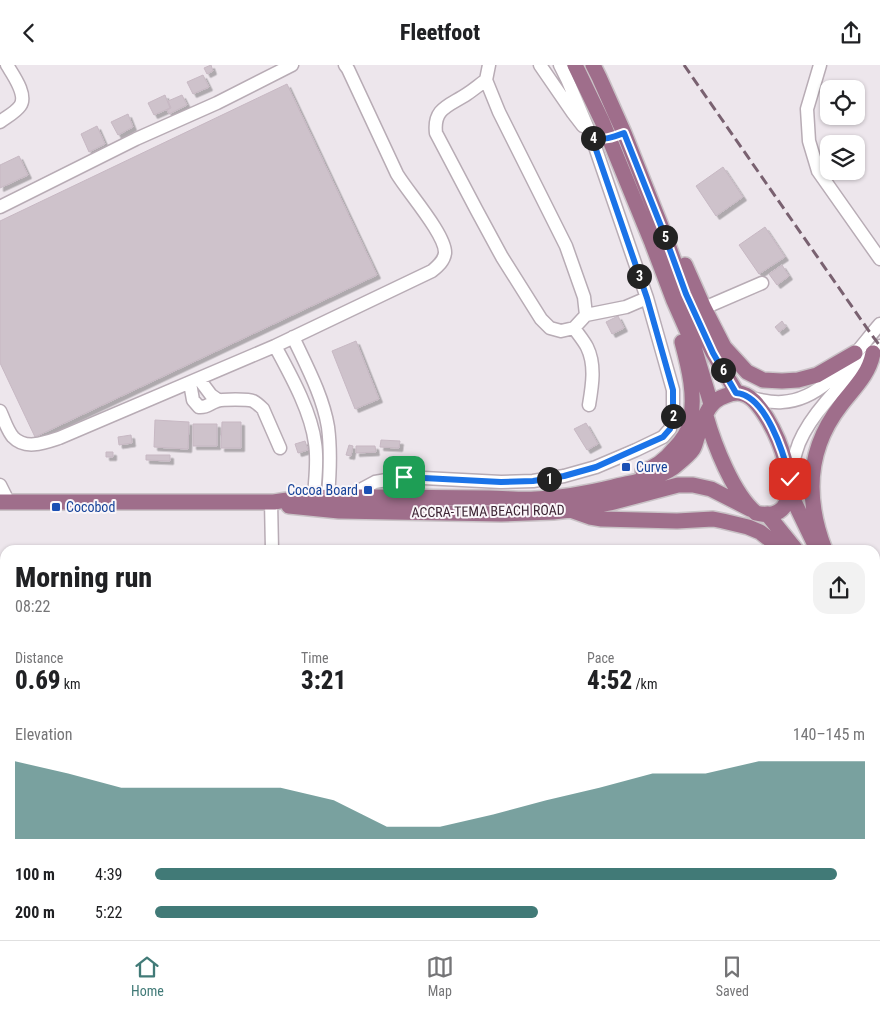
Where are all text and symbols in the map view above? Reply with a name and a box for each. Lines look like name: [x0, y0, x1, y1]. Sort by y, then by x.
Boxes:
icon: back: [15, 19, 43, 47]
icon: share: [837, 19, 865, 47]
text: Fleetfoot: [400, 20, 480, 45]
map controls: [820, 80, 865, 180]
button: locate: [820, 80, 865, 125]
pin: 4: [580, 125, 606, 151]
text: 4: [590, 130, 597, 146]
button: layers: [820, 135, 865, 180]
pin: 5: [652, 225, 678, 249]
text: 5: [662, 229, 669, 245]
pin: 3: [626, 263, 652, 289]
text: 3: [636, 268, 643, 284]
pin: 6: [710, 357, 736, 383]
text: 6: [720, 362, 727, 378]
pin: 2: [660, 403, 686, 429]
text: 2: [670, 408, 677, 424]
pin: [383, 456, 425, 498]
pin: [769, 458, 811, 500]
place label: Curve: [636, 459, 668, 475]
marker: Curve: [620, 461, 632, 473]
icon: arrive: [390, 463, 418, 491]
icon: check: [776, 465, 804, 493]
pin: 1: [536, 467, 562, 491]
text: 1: [546, 471, 553, 487]
place label: Cocoa Board: [287, 482, 358, 498]
marker: Cocoa Board: [362, 484, 374, 496]
place label: Cocobod: [66, 499, 115, 515]
marker: Cocobod: [50, 501, 62, 513]
street label: ACCRA-TEMA BEACH ROAD: [411, 502, 565, 520]
text: Morning run: [15, 561, 152, 594]
button: share: [813, 562, 865, 614]
text: 08:22: [15, 597, 50, 616]
text: Distance: [15, 650, 63, 666]
text: Time: [301, 650, 329, 666]
text: Pace: [587, 650, 614, 666]
text: 0.69: [15, 666, 61, 695]
text: 3:21: [301, 666, 346, 695]
text: 4:52: [587, 666, 632, 695]
text: km: [61, 676, 81, 692]
text: /km: [632, 676, 657, 692]
text: Elevation: [15, 725, 73, 744]
text: 140–145 m: [793, 725, 865, 744]
text: 100 m: [15, 865, 55, 884]
text: 4:39: [95, 865, 122, 884]
text: 200 m: [15, 903, 55, 922]
text: 5:22: [95, 903, 122, 922]
tab: Home: [131, 953, 164, 999]
tab: Map: [426, 953, 454, 999]
tab: Saved: [716, 953, 749, 999]

